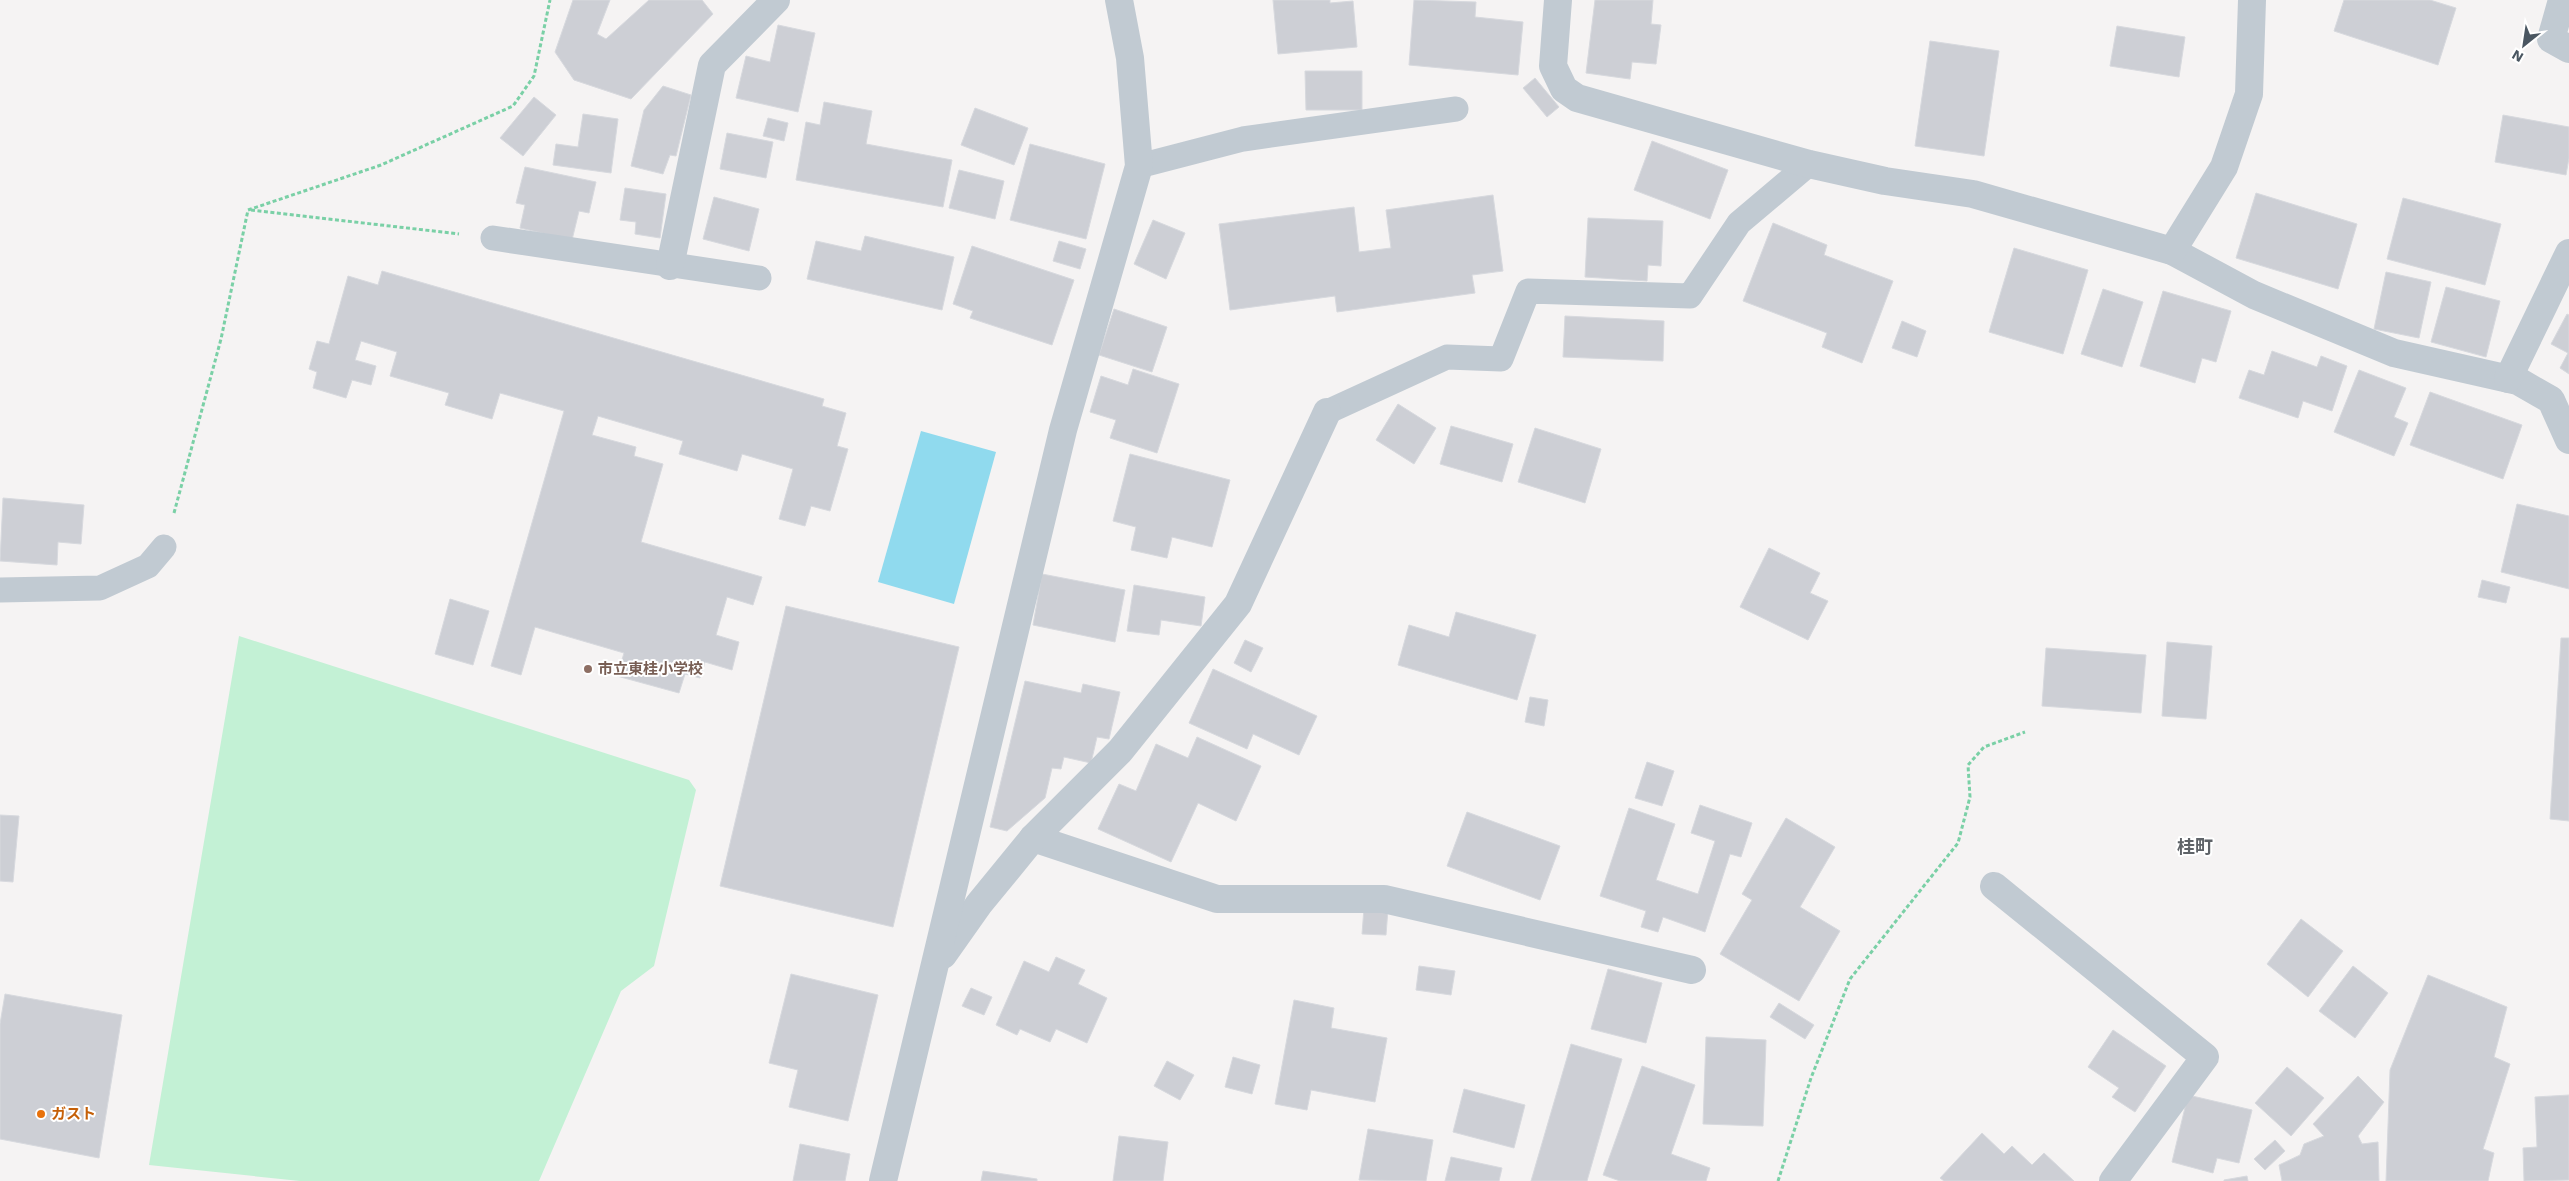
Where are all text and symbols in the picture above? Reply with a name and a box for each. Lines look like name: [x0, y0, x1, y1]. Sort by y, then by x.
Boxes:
north arrow: [2499, 20, 2549, 70]
text: N: [2509, 47, 2526, 66]
place label: 市立東桂小学校: [598, 660, 703, 678]
marker: 市立東桂小学校: [582, 663, 594, 675]
district label: 桂町: [2177, 836, 2213, 857]
place label: ガスト: [51, 1105, 96, 1123]
marker: ガスト: [35, 1108, 47, 1120]

